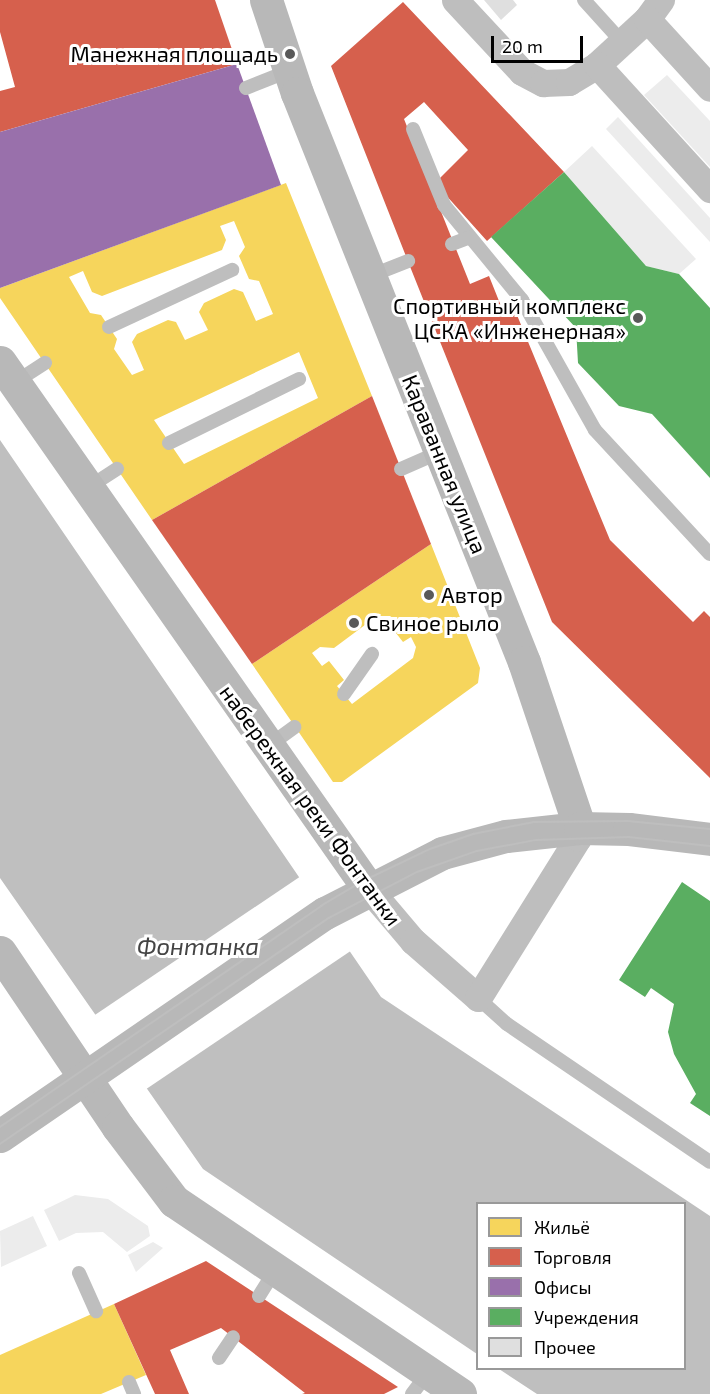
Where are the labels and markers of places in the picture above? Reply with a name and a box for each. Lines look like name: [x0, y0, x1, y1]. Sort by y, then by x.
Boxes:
place label: Манежная площадь: [71, 41, 278, 67]
marker: Манежная площадь: [283, 47, 297, 61]
place label: Спортивный комплекс ЦСКА «Инженерная»: [393, 292, 626, 344]
marker: Спортивный комплекс ЦСКА «Инженерная»: [631, 311, 645, 325]
place label: Автор: [441, 582, 503, 608]
marker: Автор: [422, 588, 436, 602]
place label: Свиное рыло: [366, 610, 499, 636]
marker: Свиное рыло: [347, 616, 361, 630]

